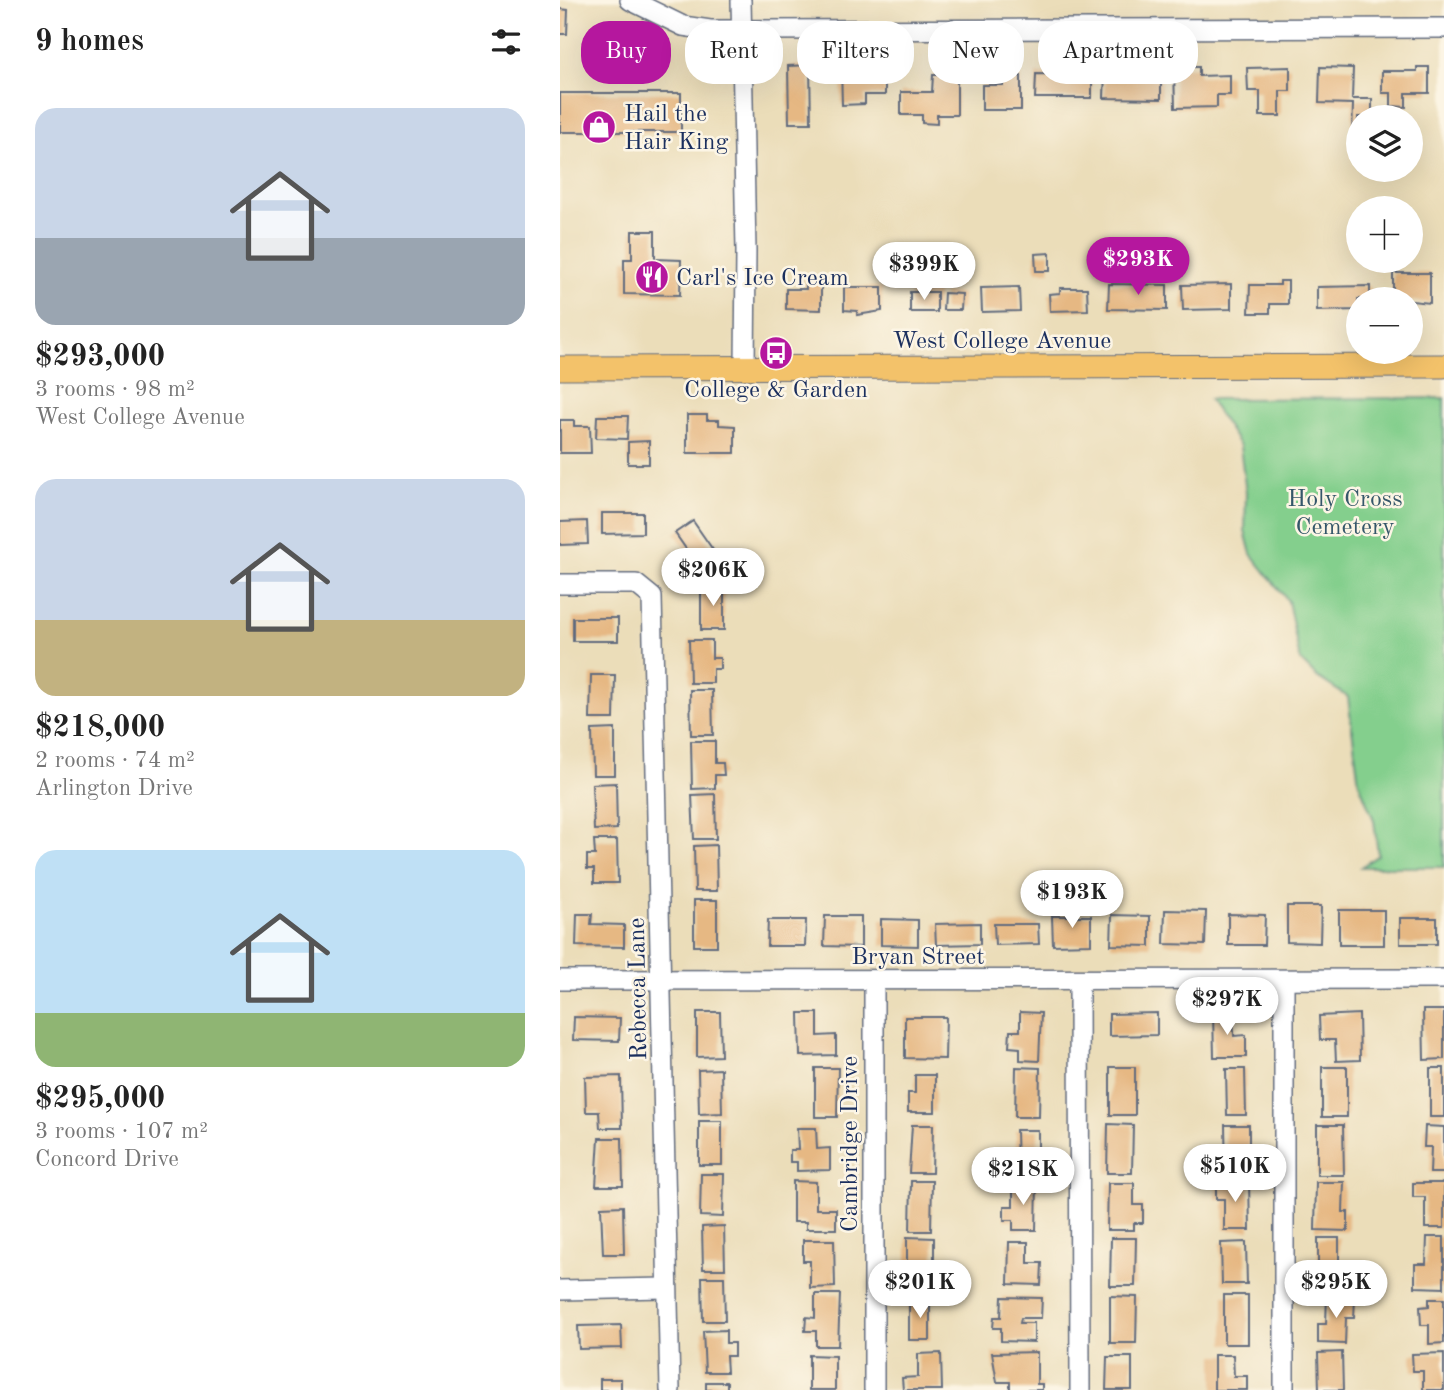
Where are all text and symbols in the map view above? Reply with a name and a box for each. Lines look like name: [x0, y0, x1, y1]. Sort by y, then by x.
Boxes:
chip: Buy: [581, 21, 671, 84]
chip: Rent: [685, 21, 783, 84]
chip: Filters: [797, 21, 914, 84]
chip: New: [928, 21, 1024, 84]
chip: Apartment: [1038, 21, 1198, 84]
icon: filters: [487, 23, 525, 61]
text: 9 homes: [35, 27, 144, 57]
place label: Hail the Hair King: [624, 103, 728, 155]
map controls: [1346, 105, 1423, 364]
button: layers: [1346, 105, 1423, 182]
shop icon: Hail the Hair King: [580, 108, 618, 146]
icon: home: [217, 153, 343, 279]
button: +: [1346, 196, 1423, 273]
pin: $293K: [1089, 238, 1187, 297]
pin: $399K: [875, 243, 973, 302]
text: $293K: [1102, 248, 1174, 271]
text: $399K: [888, 253, 960, 276]
restaurant icon: Carl's Ice Cream: [633, 258, 671, 296]
place label: Carl's Ice Cream: [676, 267, 849, 291]
button: −: [1346, 287, 1423, 364]
street label: West College Avenue: [893, 330, 1111, 354]
bus stop icon: College & Garden: [757, 334, 795, 372]
text: $293,000: [35, 342, 165, 372]
text: 3 rooms · 98 m²: [35, 378, 195, 401]
place label: College & Garden: [684, 379, 868, 403]
text: West College Avenue: [35, 406, 245, 429]
park label: Holy Cross Cemetery: [1287, 488, 1403, 540]
icon: home: [217, 524, 343, 650]
pin: $206K: [664, 548, 762, 608]
text: $206K: [677, 559, 749, 582]
text: $218,000: [35, 713, 165, 743]
text: 2 rooms · 74 m²: [35, 749, 195, 772]
text: Arlington Drive: [35, 777, 193, 800]
pin: $193K: [1023, 870, 1121, 930]
text: $193K: [1036, 881, 1108, 904]
icon: home: [217, 895, 343, 1021]
street label: Rebecca Lane: [626, 917, 652, 1061]
street label: Bryan Street: [851, 946, 985, 970]
pin: $297K: [1178, 978, 1276, 1037]
text: $297K: [1191, 988, 1263, 1011]
street label: Cambridge Drive: [839, 1056, 863, 1232]
text: $295,000: [35, 1084, 165, 1114]
text: 3 rooms · 107 m²: [35, 1120, 208, 1143]
pin: $510K: [1186, 1144, 1284, 1204]
text: Concord Drive: [35, 1148, 179, 1171]
pin: $218K: [974, 1148, 1072, 1207]
text: $510K: [1199, 1155, 1271, 1178]
text: $218K: [987, 1158, 1059, 1181]
pin: $201K: [871, 1260, 969, 1320]
pin: $295K: [1287, 1260, 1385, 1320]
text: $201K: [884, 1271, 956, 1294]
text: $295K: [1300, 1271, 1372, 1294]

